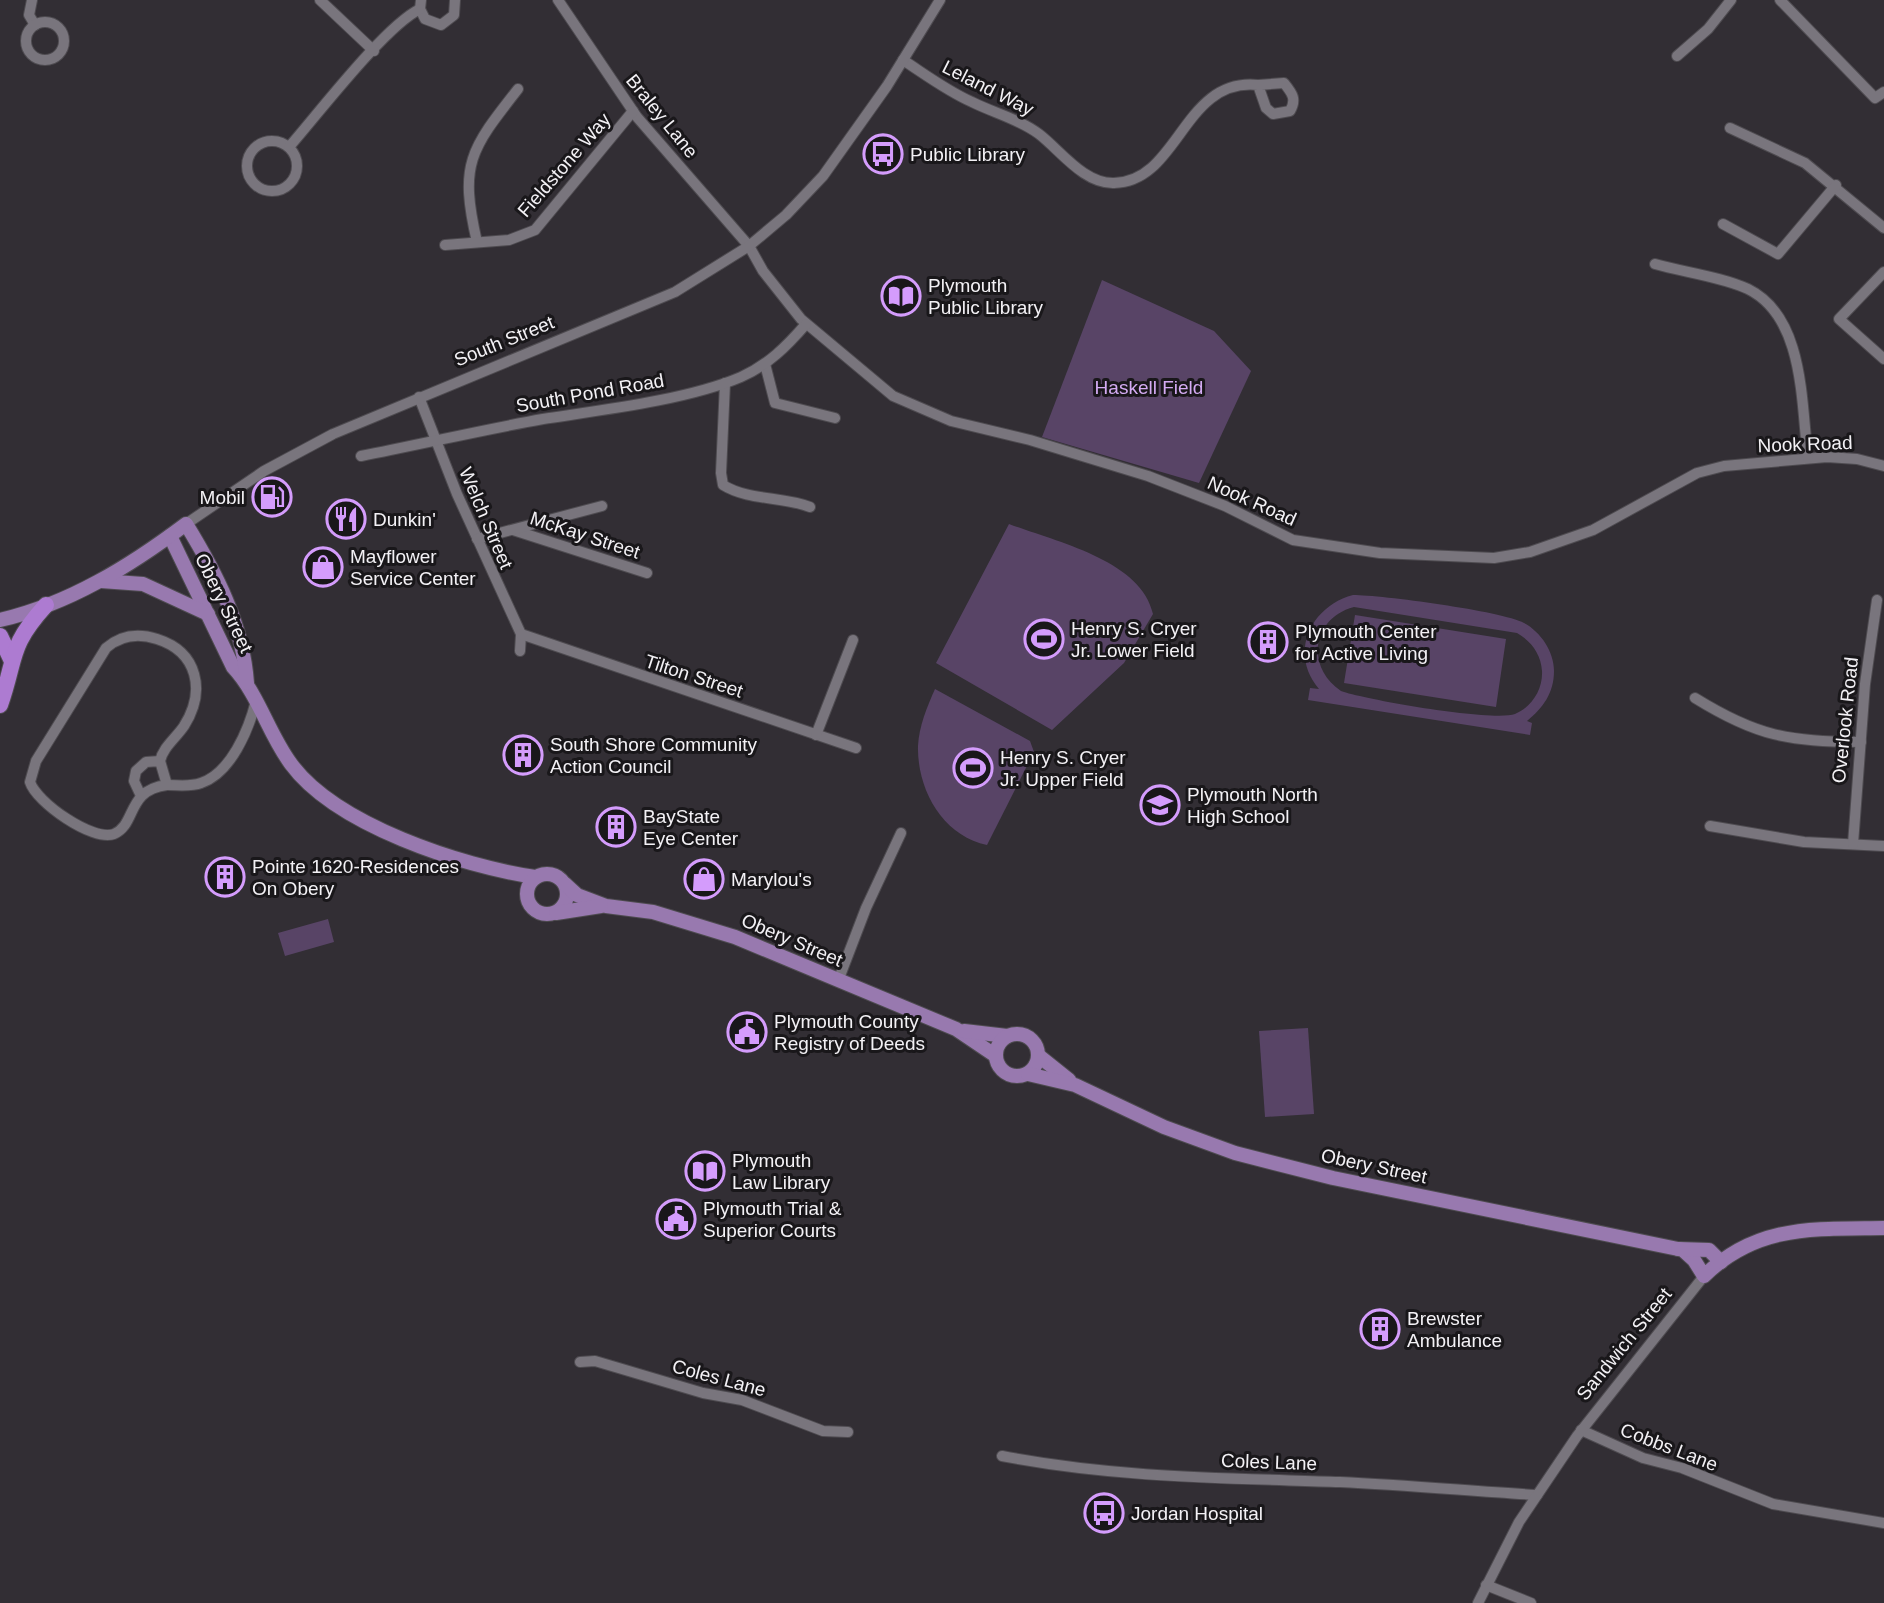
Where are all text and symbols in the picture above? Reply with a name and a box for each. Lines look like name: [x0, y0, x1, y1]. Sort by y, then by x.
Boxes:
street label: Leland Way: [939, 56, 1038, 120]
street label: Braley Lane: [622, 70, 702, 162]
street label: Fieldstone Way: [513, 109, 615, 221]
bus stop icon: Public Library: [862, 133, 904, 175]
place label: Public Library: [910, 144, 1026, 165]
library icon: Plymouth Public Library: [880, 275, 922, 317]
place label: Plymouth Public Library: [928, 275, 1044, 318]
street label: South Street: [451, 311, 558, 371]
street label: South Pond Road: [514, 370, 666, 416]
park label: Haskell Field: [1095, 377, 1203, 398]
street label: Nook Road: [1757, 432, 1853, 456]
street label: Welch Street: [455, 464, 517, 573]
street label: Nook Road: [1204, 472, 1300, 530]
fuel station icon: Mobil: [251, 476, 293, 518]
place label: Mobil: [200, 487, 245, 508]
restaurant icon: Dunkin': [325, 498, 367, 540]
street label: McKay Street: [528, 507, 643, 563]
place label: Dunkin': [373, 509, 436, 530]
shop icon: Mayflower Service Center: [302, 546, 344, 588]
place label: Mayflower Service Center: [350, 546, 476, 589]
street label: Obery Street: [191, 550, 257, 657]
sports icon: Henry S. Cryer Jr. Lower Field: [1023, 618, 1065, 660]
place label: Henry S. Cryer Jr. Lower Field: [1071, 618, 1197, 661]
building icon: Plymouth Center for Active Living: [1247, 621, 1289, 663]
place label: Plymouth Center for Active Living: [1295, 621, 1437, 664]
street label: Tilton Street: [642, 650, 746, 702]
street label: Overlook Road: [1828, 656, 1862, 784]
building icon: South Shore Community Action Council: [502, 734, 544, 776]
place label: South Shore Community Action Council: [550, 734, 757, 777]
sports icon: Henry S. Cryer Jr. Upper Field: [952, 747, 994, 789]
place label: Henry S. Cryer Jr. Upper Field: [1000, 747, 1126, 790]
school or university icon: Plymouth North High School: [1139, 784, 1181, 826]
place label: Plymouth North High School: [1187, 784, 1318, 827]
building icon: BayState Eye Center: [595, 806, 637, 848]
place label: BayState Eye Center: [643, 806, 739, 849]
building icon: Pointe 1620-Residences On Obery: [204, 856, 246, 898]
place label: Pointe 1620-Residences On Obery: [252, 856, 459, 899]
shop icon: Marylou's: [683, 858, 725, 900]
place label: Marylou's: [731, 869, 812, 890]
street label: Obery Street: [738, 909, 846, 971]
public building icon: Plymouth County Registry of Deeds: [726, 1011, 768, 1053]
place label: Plymouth County Registry of Deeds: [774, 1011, 925, 1054]
street label: Obery Street: [1319, 1145, 1430, 1188]
library icon: Plymouth Law Library: [684, 1150, 726, 1192]
place label: Plymouth Law Library: [732, 1150, 831, 1193]
public building icon: Plymouth Trial & Superior Courts: [655, 1198, 697, 1240]
place label: Plymouth Trial & Superior Courts: [703, 1198, 842, 1241]
street label: Sandwich Street: [1572, 1283, 1676, 1404]
building icon: Brewster Ambulance: [1359, 1308, 1401, 1350]
place label: Brewster Ambulance: [1407, 1308, 1502, 1351]
street label: Coles Lane: [670, 1355, 768, 1401]
street label: Cobbs Lane: [1617, 1419, 1721, 1475]
street label: Coles Lane: [1221, 1450, 1317, 1474]
bus stop icon: Jordan Hospital: [1083, 1492, 1125, 1534]
place label: Jordan Hospital: [1131, 1503, 1263, 1524]

